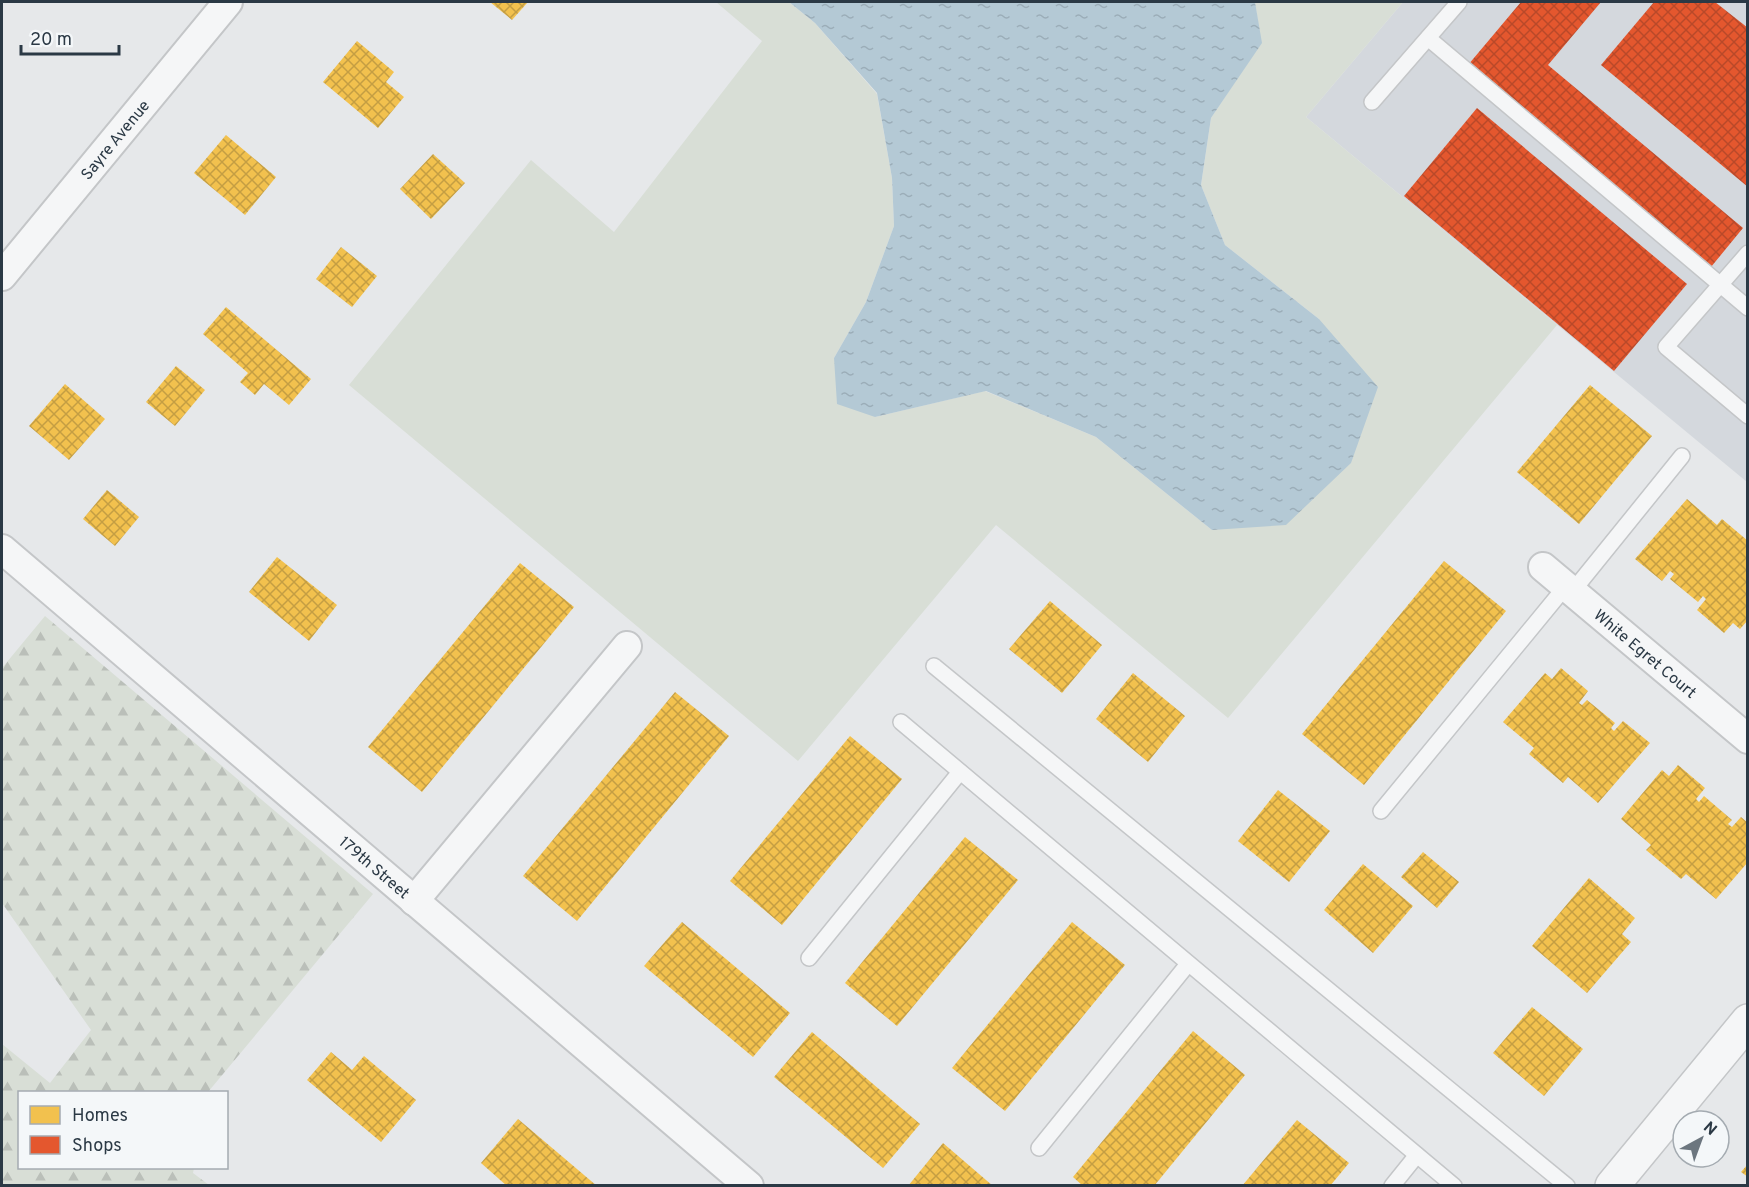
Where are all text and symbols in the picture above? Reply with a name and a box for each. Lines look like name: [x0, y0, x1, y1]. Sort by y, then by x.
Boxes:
scale bar: [21, 18, 118, 56]
text: 20 m: [30, 29, 72, 52]
street label: Sayre Avenue: [77, 97, 155, 185]
street label: White Egret Court: [1589, 606, 1700, 703]
street label: 179th Street: [334, 833, 413, 904]
legend: [18, 1091, 228, 1169]
text: Homes: [72, 1105, 128, 1128]
north arrow: [1671, 1109, 1731, 1169]
text: N: [1699, 1118, 1720, 1141]
text: Shops: [72, 1135, 122, 1158]

